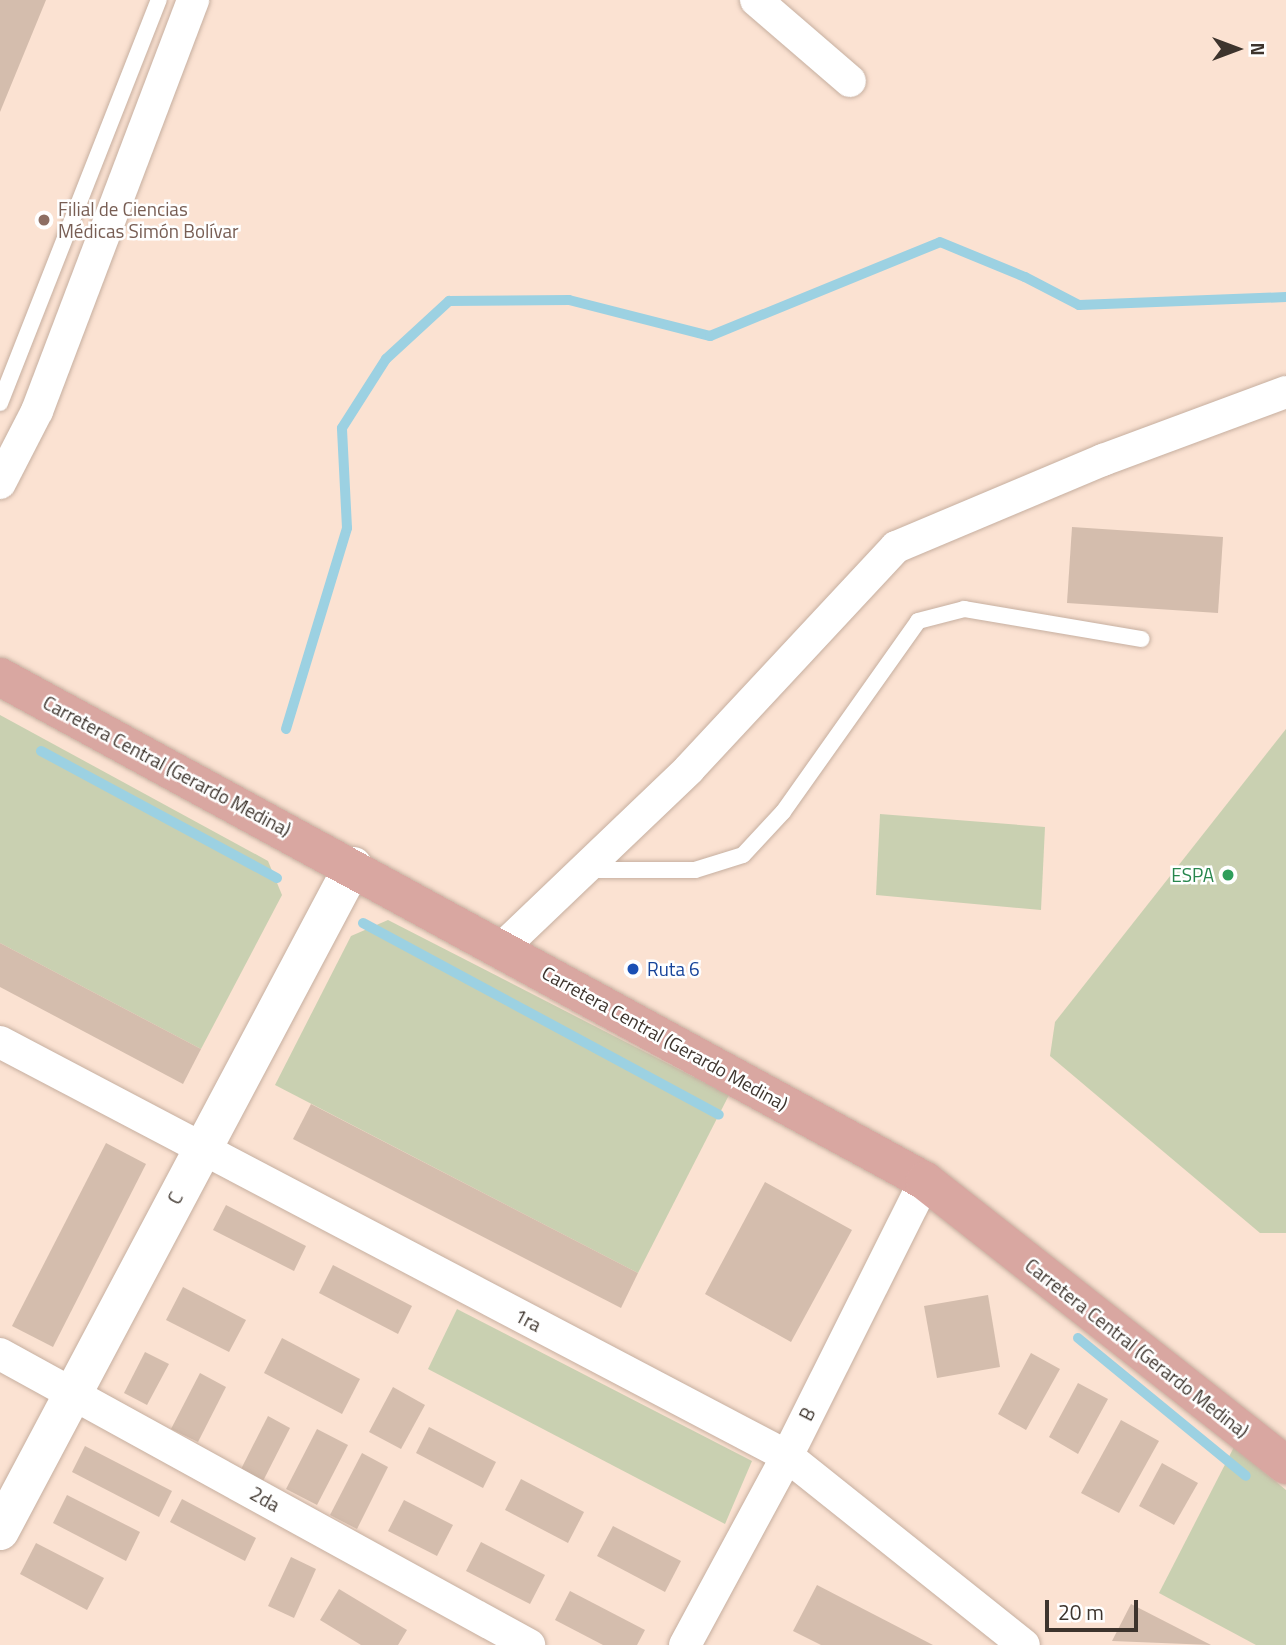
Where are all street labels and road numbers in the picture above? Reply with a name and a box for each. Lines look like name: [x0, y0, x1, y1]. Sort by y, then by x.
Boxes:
street label: Carretera Central (Gerardo Medina): [39, 691, 295, 841]
street label: Carretera Central (Gerardo Medina): [538, 961, 792, 1115]
street label: C: [163, 1188, 187, 1208]
street label: Carretera Central (Gerardo Medina): [1021, 1254, 1253, 1442]
street label: 1ra: [511, 1304, 545, 1336]
street label: B: [794, 1404, 820, 1424]
street label: 2da: [246, 1482, 284, 1516]

